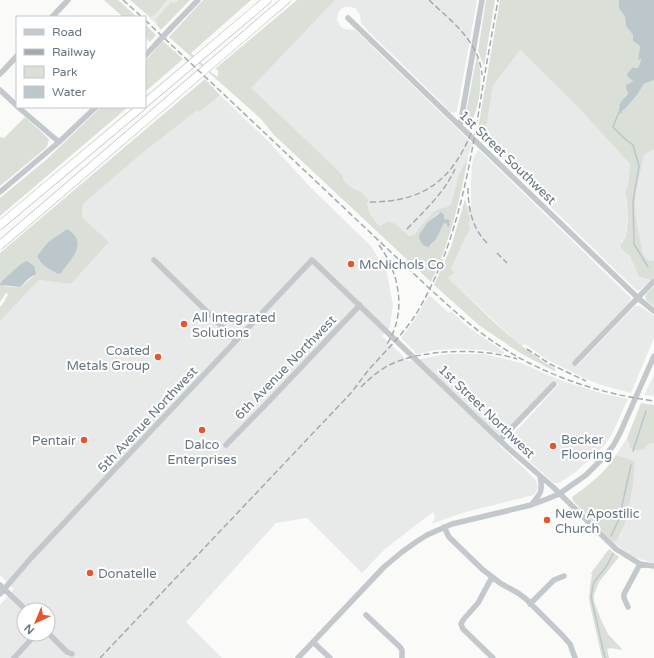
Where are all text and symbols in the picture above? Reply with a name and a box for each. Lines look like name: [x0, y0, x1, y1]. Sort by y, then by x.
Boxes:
legend: [16, 16, 146, 108]
text: Road: [52, 25, 82, 39]
text: Railway: [52, 45, 96, 59]
text: Park: [52, 65, 78, 79]
text: Water: [52, 85, 87, 99]
street label: 1st Street Southwest: [456, 107, 559, 208]
place label: McNichols Co: [359, 257, 444, 273]
marker: McNichols Co: [346, 259, 356, 269]
place label: All Integrated Solutions: [192, 310, 276, 341]
street label: 6th Avenue Northwest: [232, 312, 340, 423]
marker: All Integrated Solutions: [179, 319, 189, 329]
place label: Coated Metals Group: [66, 343, 150, 374]
marker: Coated Metals Group: [153, 352, 163, 362]
street label: 1st Street Northwest: [435, 362, 538, 462]
street label: 5th Avenue Northwest: [94, 363, 201, 476]
marker: Dalco Enterprises: [197, 425, 207, 435]
place label: Becker Flooring: [561, 432, 612, 463]
place label: Pentair: [32, 433, 76, 449]
marker: Pentair: [79, 435, 89, 445]
place label: Dalco Enterprises: [167, 437, 237, 468]
marker: Becker Flooring: [548, 441, 558, 451]
place label: New Apostilic Church: [555, 506, 640, 537]
marker: New Apostilic Church: [542, 515, 552, 525]
place label: Donatelle: [98, 566, 157, 582]
marker: Donatelle: [85, 568, 95, 578]
north arrow: [16, 602, 56, 642]
text: N: [22, 621, 37, 637]

